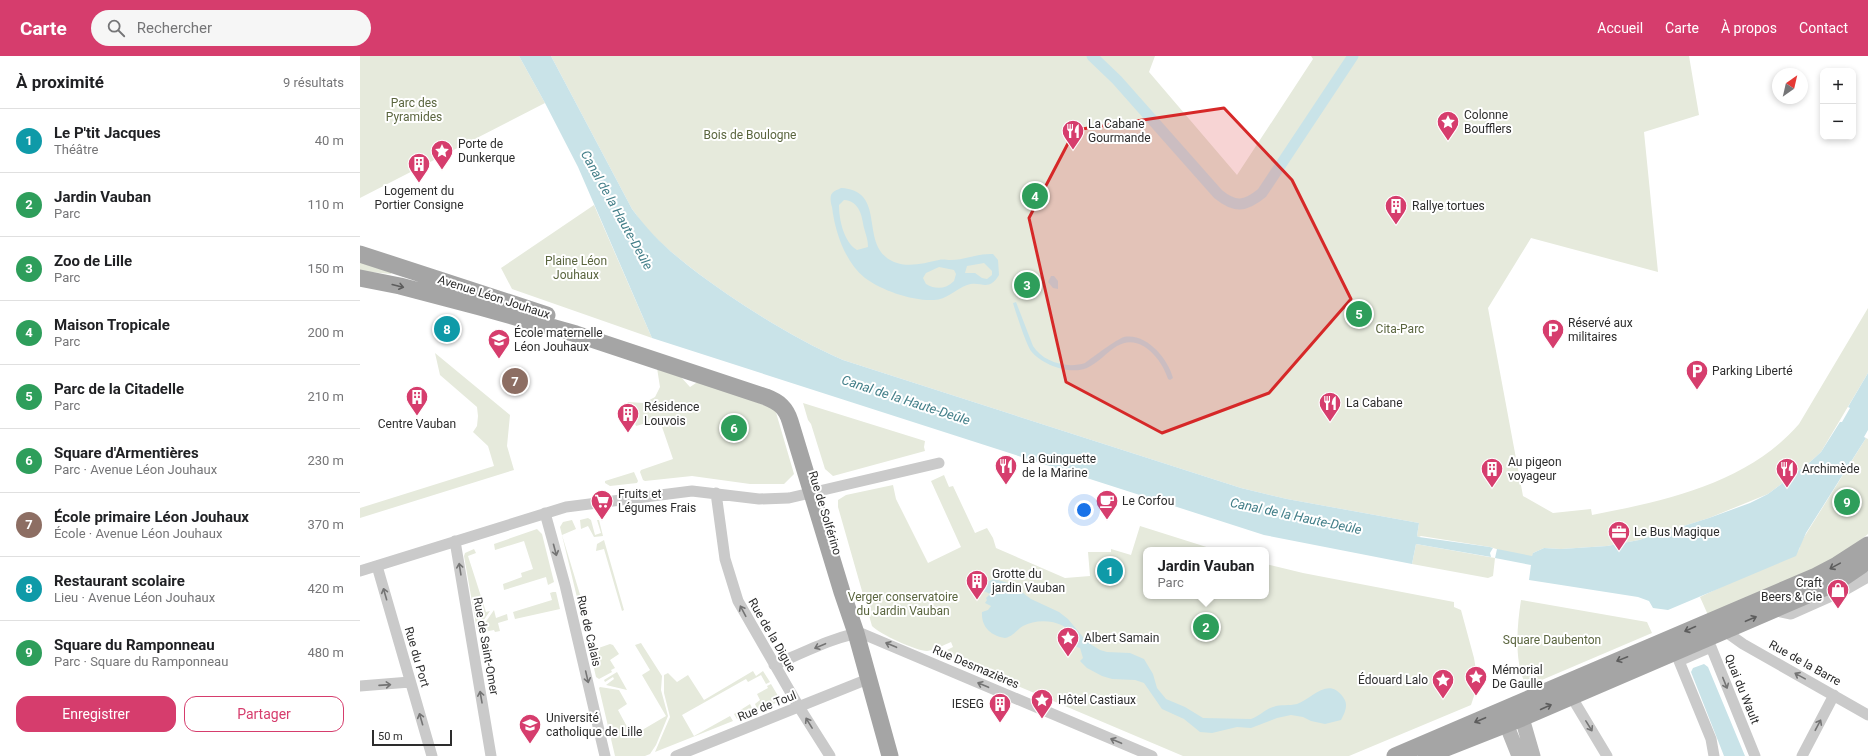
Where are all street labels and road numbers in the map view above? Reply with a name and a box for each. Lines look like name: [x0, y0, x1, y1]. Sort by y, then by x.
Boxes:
street label: Avenue Léon Jouhaux: [436, 272, 552, 322]
street label: Rue de Solférino: [806, 469, 844, 557]
street label: Rue de Calais: [574, 594, 604, 668]
street label: Rue de Saint-Omer: [471, 596, 501, 696]
street label: Rue de la Digue: [745, 596, 799, 674]
street label: Rue du Port: [402, 625, 432, 689]
street label: Rue de la Barre: [1766, 637, 1844, 689]
street label: Rue Desmazières: [931, 642, 1021, 692]
street label: Quai du Wault: [1722, 652, 1762, 726]
street label: Rue de Toul: [736, 688, 798, 724]

